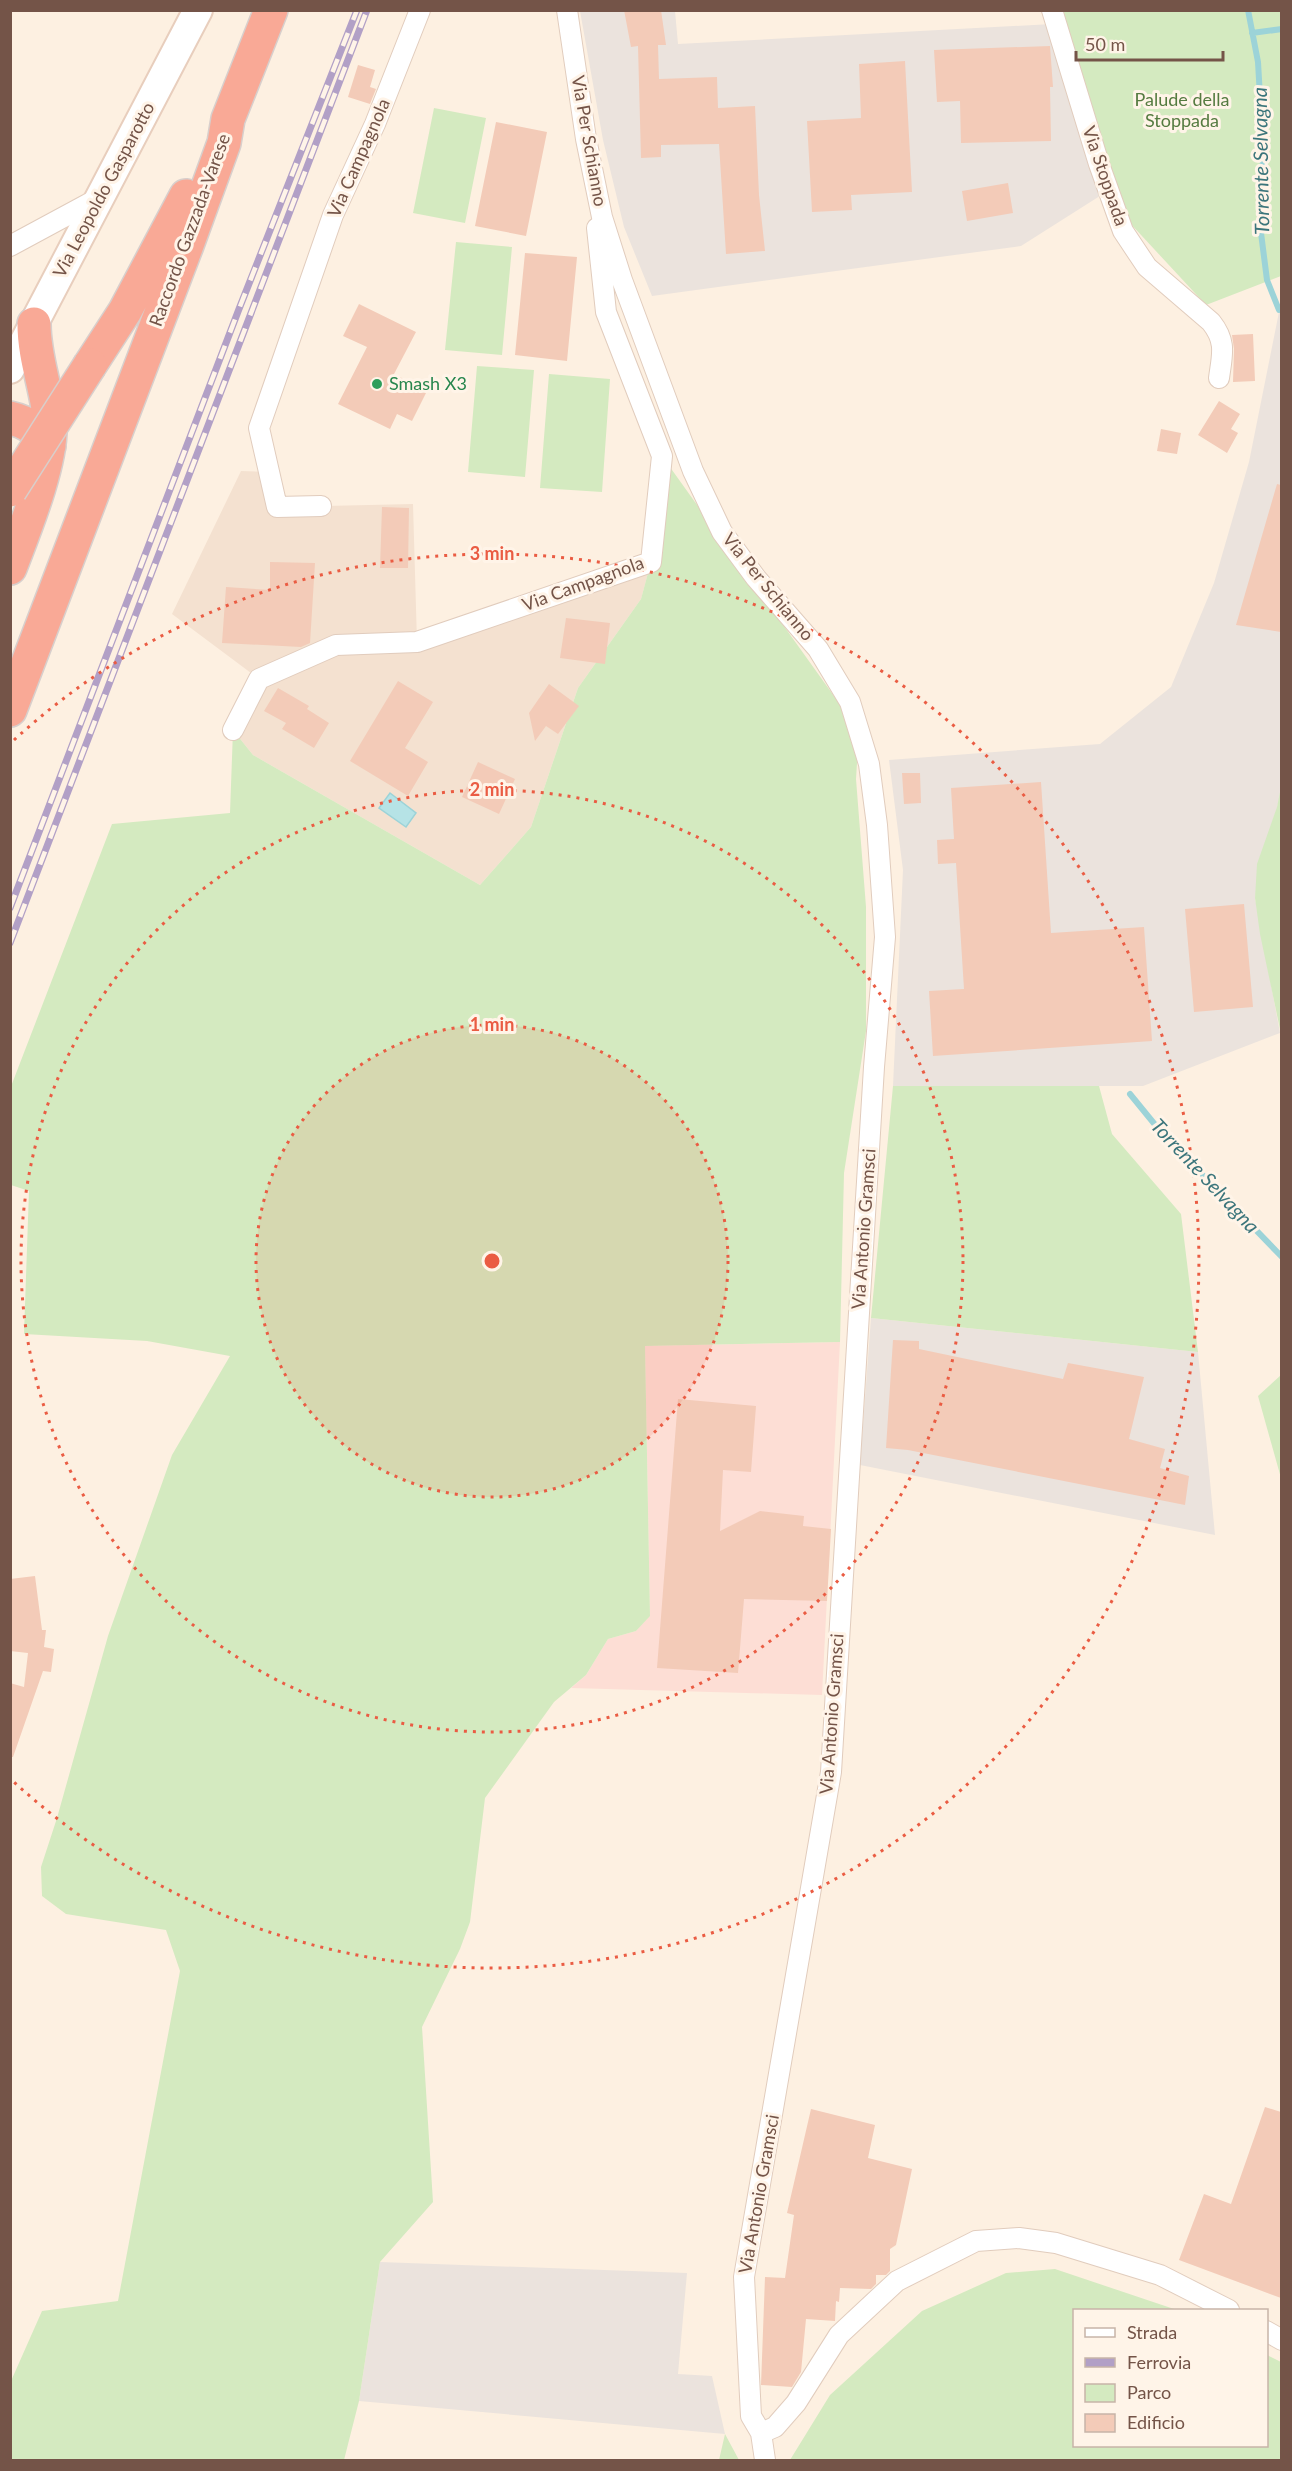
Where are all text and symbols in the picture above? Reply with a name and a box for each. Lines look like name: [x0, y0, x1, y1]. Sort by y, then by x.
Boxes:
scale bar: [1076, 24, 1223, 62]
text: 50 m: [1085, 33, 1125, 55]
street label: Via Per Schianno: [568, 74, 612, 208]
water label: Torrente Selvagna: [1247, 87, 1273, 235]
park label: Palude della Stoppada: [1135, 88, 1229, 131]
street label: Via Campagnola: [322, 95, 394, 220]
street label: Via Leopoldo Gasparotto: [48, 98, 159, 281]
street label: Via Stoppada: [1079, 123, 1133, 229]
street label: Raccordo Gazzada-Varese: [144, 130, 234, 329]
place label: Smash X3: [389, 372, 467, 394]
marker: Smash X3: [370, 377, 384, 391]
street label: Via Per Schianno: [719, 528, 819, 645]
text: 3 min: [470, 542, 514, 564]
street label: Via Campagnola: [519, 551, 646, 615]
text: 2 min: [470, 778, 514, 800]
text: 1 min: [470, 1013, 514, 1035]
water label: Torrente Selvagna: [1147, 1113, 1265, 1238]
street label: Via Antonio Gramsci: [846, 1148, 880, 1310]
centre of rings: [482, 1251, 502, 1271]
street label: Via Antonio Gramsci: [814, 1633, 848, 1795]
street label: Via Antonio Gramsci: [733, 2113, 783, 2275]
legend: [1073, 2309, 1268, 2447]
text: Strada: [1127, 2321, 1177, 2343]
text: Ferrovia: [1127, 2351, 1191, 2373]
text: Parco: [1127, 2381, 1171, 2403]
text: Edificio: [1127, 2411, 1185, 2433]

